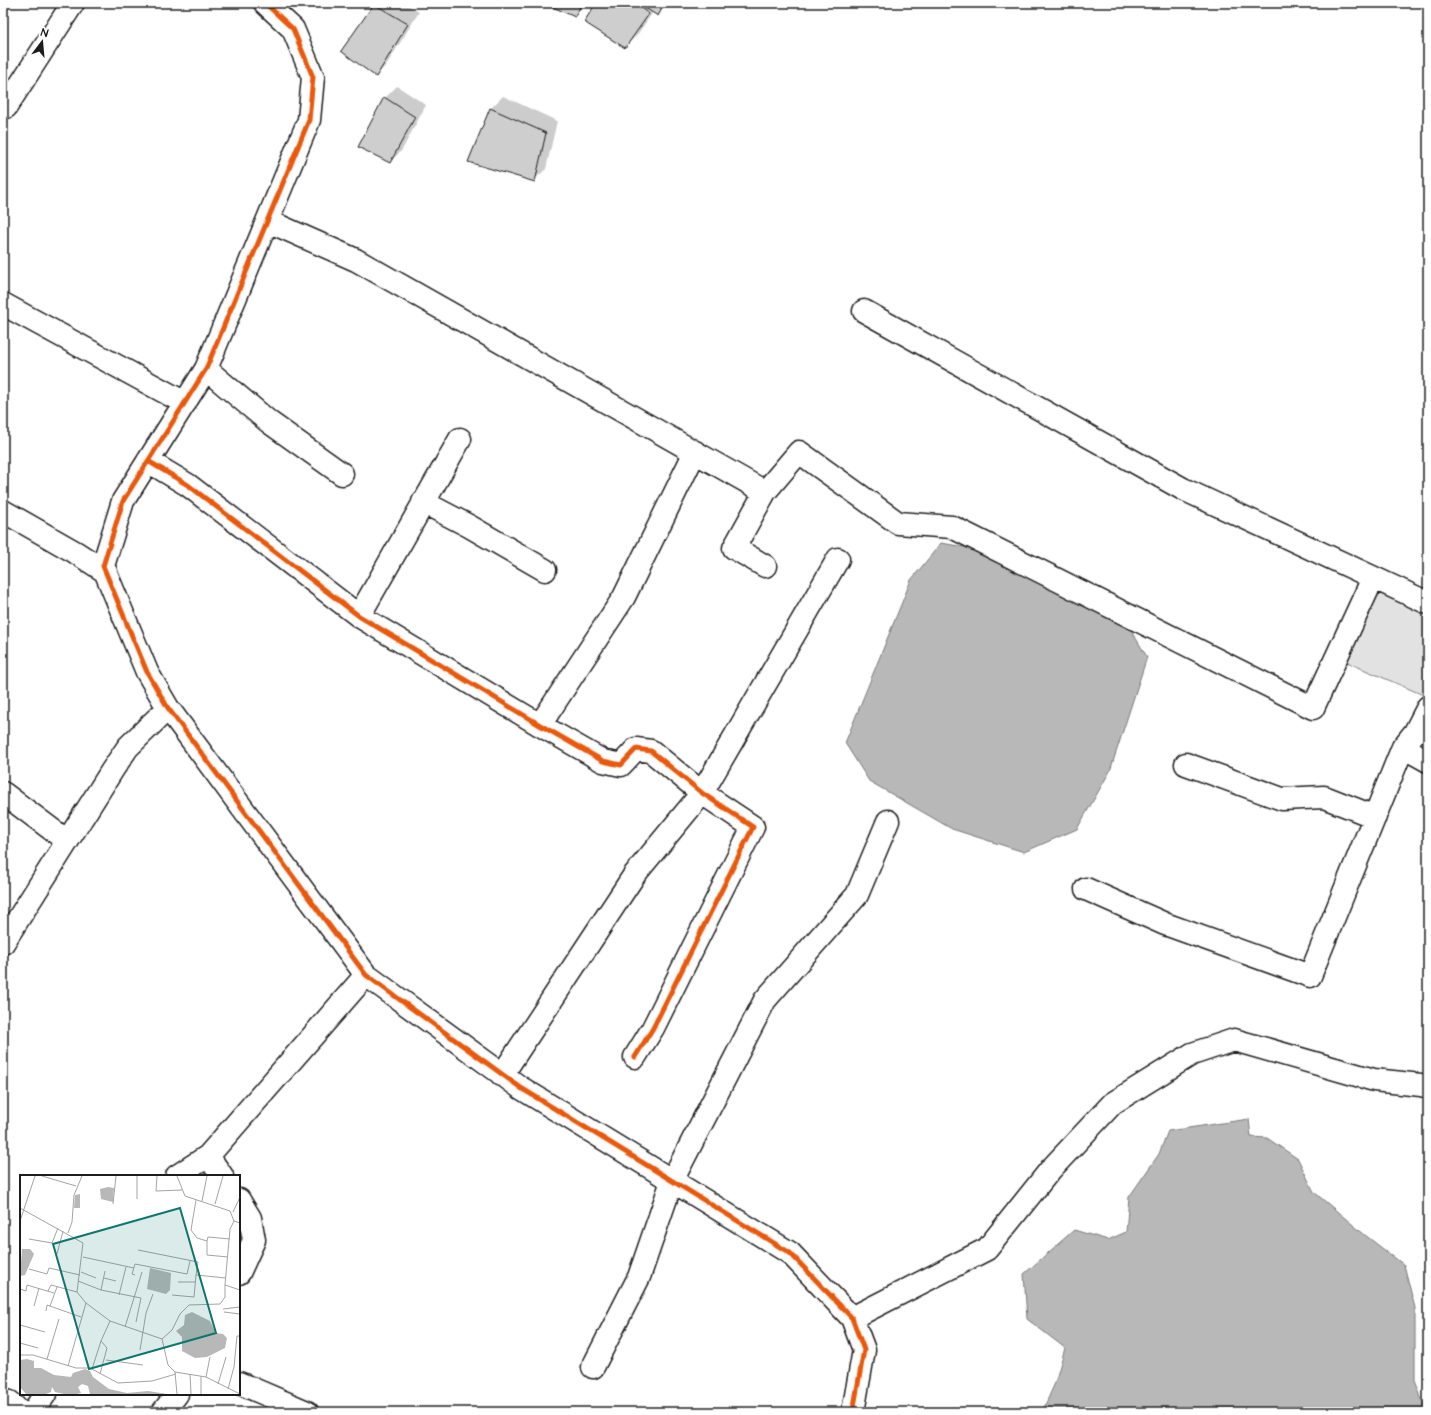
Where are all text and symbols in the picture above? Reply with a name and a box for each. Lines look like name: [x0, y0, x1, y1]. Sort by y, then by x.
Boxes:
north arrow: [22, 22, 62, 62]
text: N: [39, 25, 50, 41]
inset map: [20, 1175, 240, 1395]

